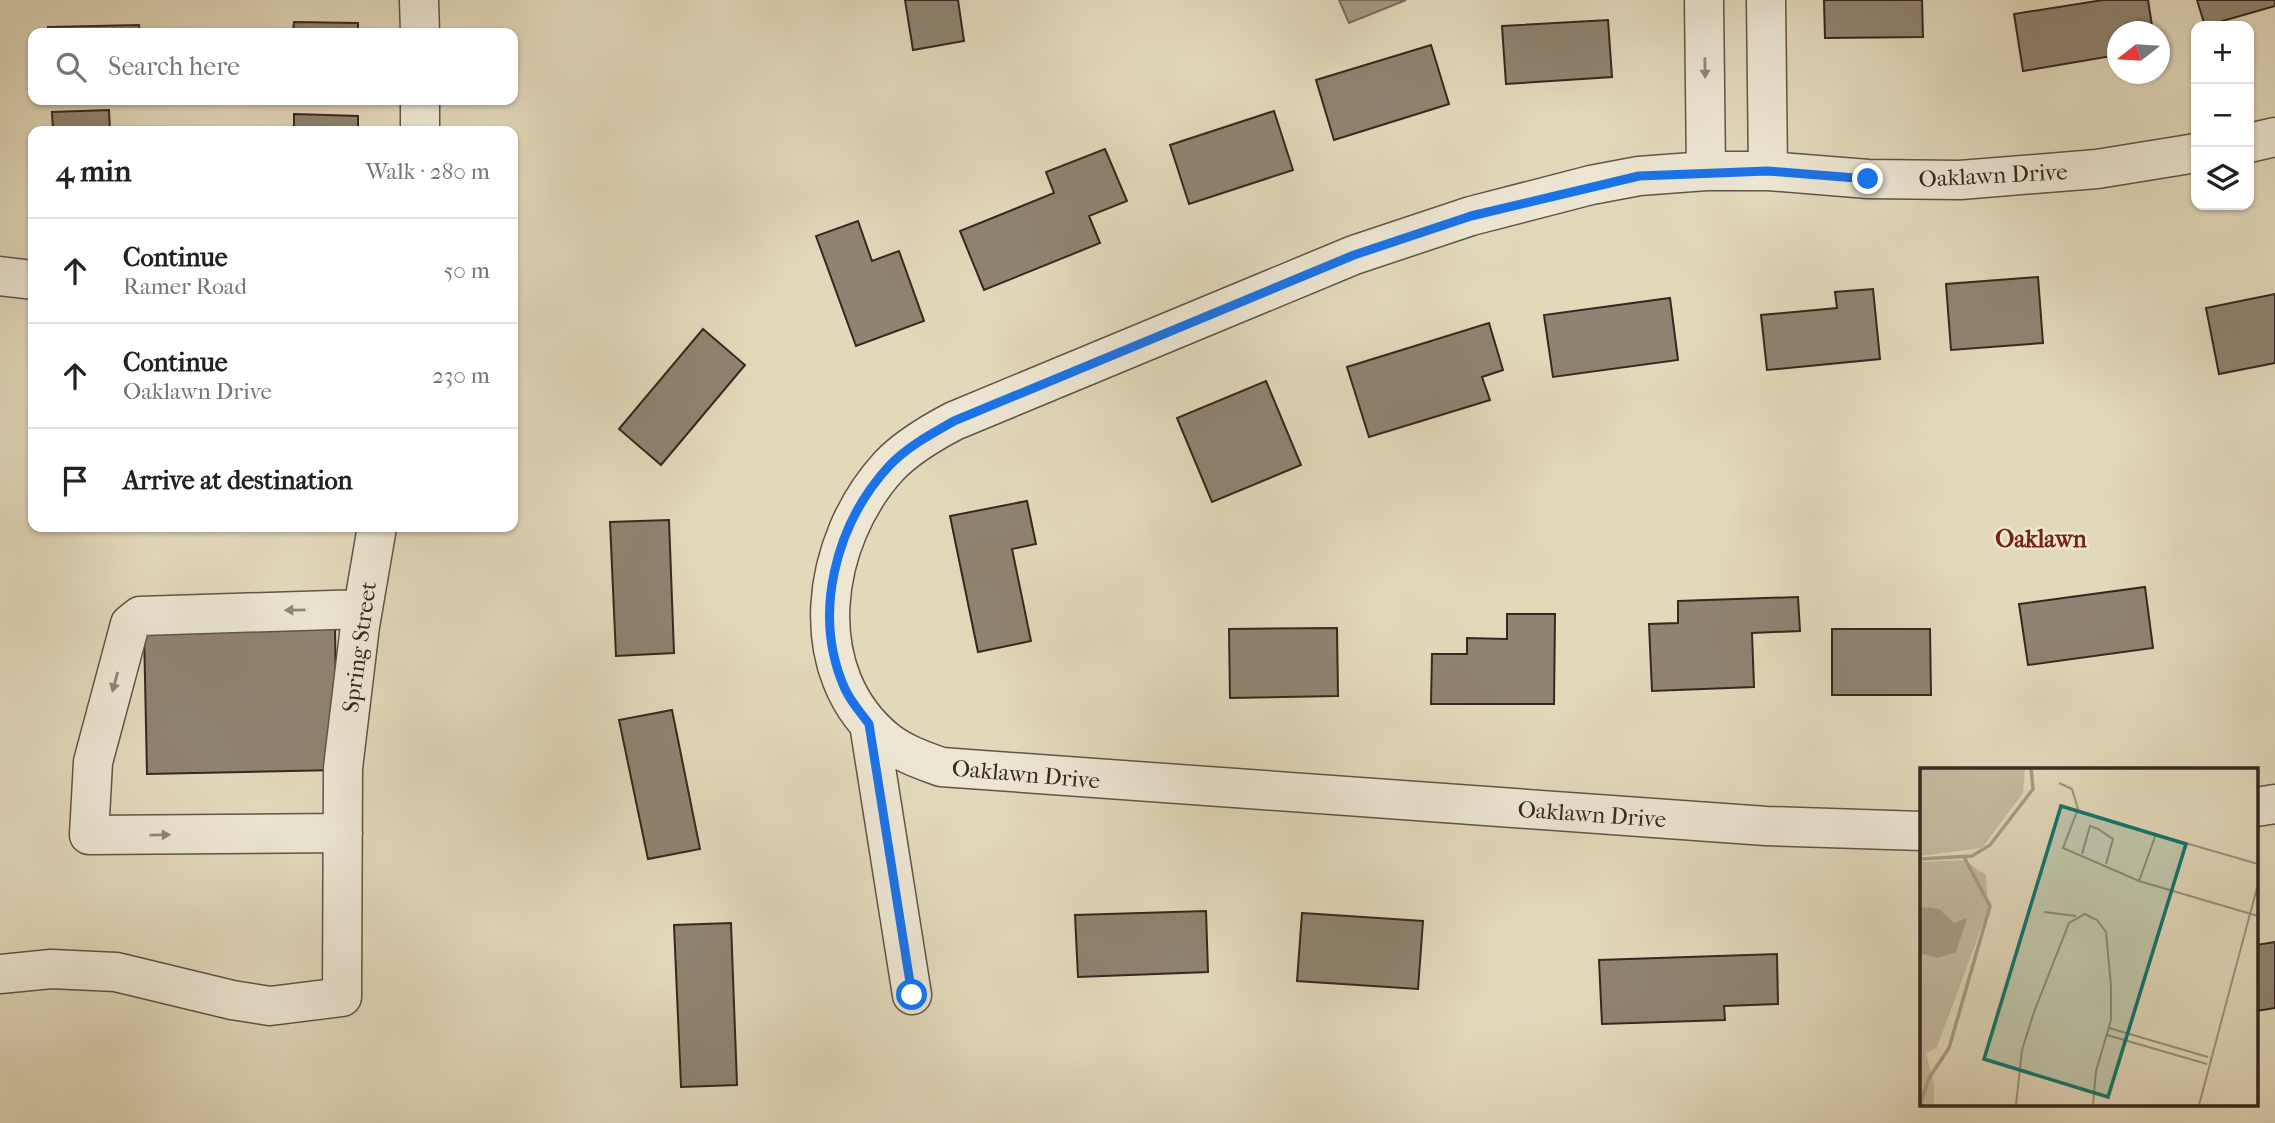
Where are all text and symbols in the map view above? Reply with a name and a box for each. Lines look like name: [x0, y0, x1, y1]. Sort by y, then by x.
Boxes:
north arrow: [2107, 21, 2170, 84]
map controls: [2191, 21, 2254, 210]
button: +: [2191, 21, 2254, 84]
search box: [28, 28, 518, 105]
icon: search: [52, 48, 90, 86]
text: Search here: [108, 51, 240, 82]
one-way arrow: [1699, 57, 1711, 79]
button: −: [2191, 84, 2254, 147]
button: layers: [2191, 147, 2254, 210]
text: 4 min: [56, 154, 131, 189]
text: Walk · 280 m: [366, 158, 490, 185]
street label: Oaklawn Drive: [1918, 158, 2068, 193]
route end: [1852, 163, 1883, 194]
text: Continue: [123, 242, 228, 273]
icon: ahead: [56, 252, 94, 290]
text: 50 m: [443, 257, 490, 284]
text: Ramer Road: [123, 273, 247, 300]
text: Continue: [123, 347, 228, 378]
icon: ahead: [56, 357, 94, 395]
text: 230 m: [432, 362, 490, 389]
text: Oaklawn Drive: [123, 378, 272, 405]
icon: arrive: [56, 462, 94, 500]
text: Arrive at destination: [123, 465, 353, 496]
district label: Oaklawn: [1995, 525, 2088, 553]
street label: Spring Street: [337, 580, 382, 714]
one-way arrow: [284, 605, 306, 616]
one-way arrow: [109, 671, 119, 692]
street label: Oaklawn Drive: [951, 755, 1101, 794]
inset map: [1920, 768, 2258, 1106]
street label: Oaklawn Drive: [1517, 796, 1667, 833]
one-way arrow: [149, 829, 171, 841]
route start: [896, 979, 927, 1010]

